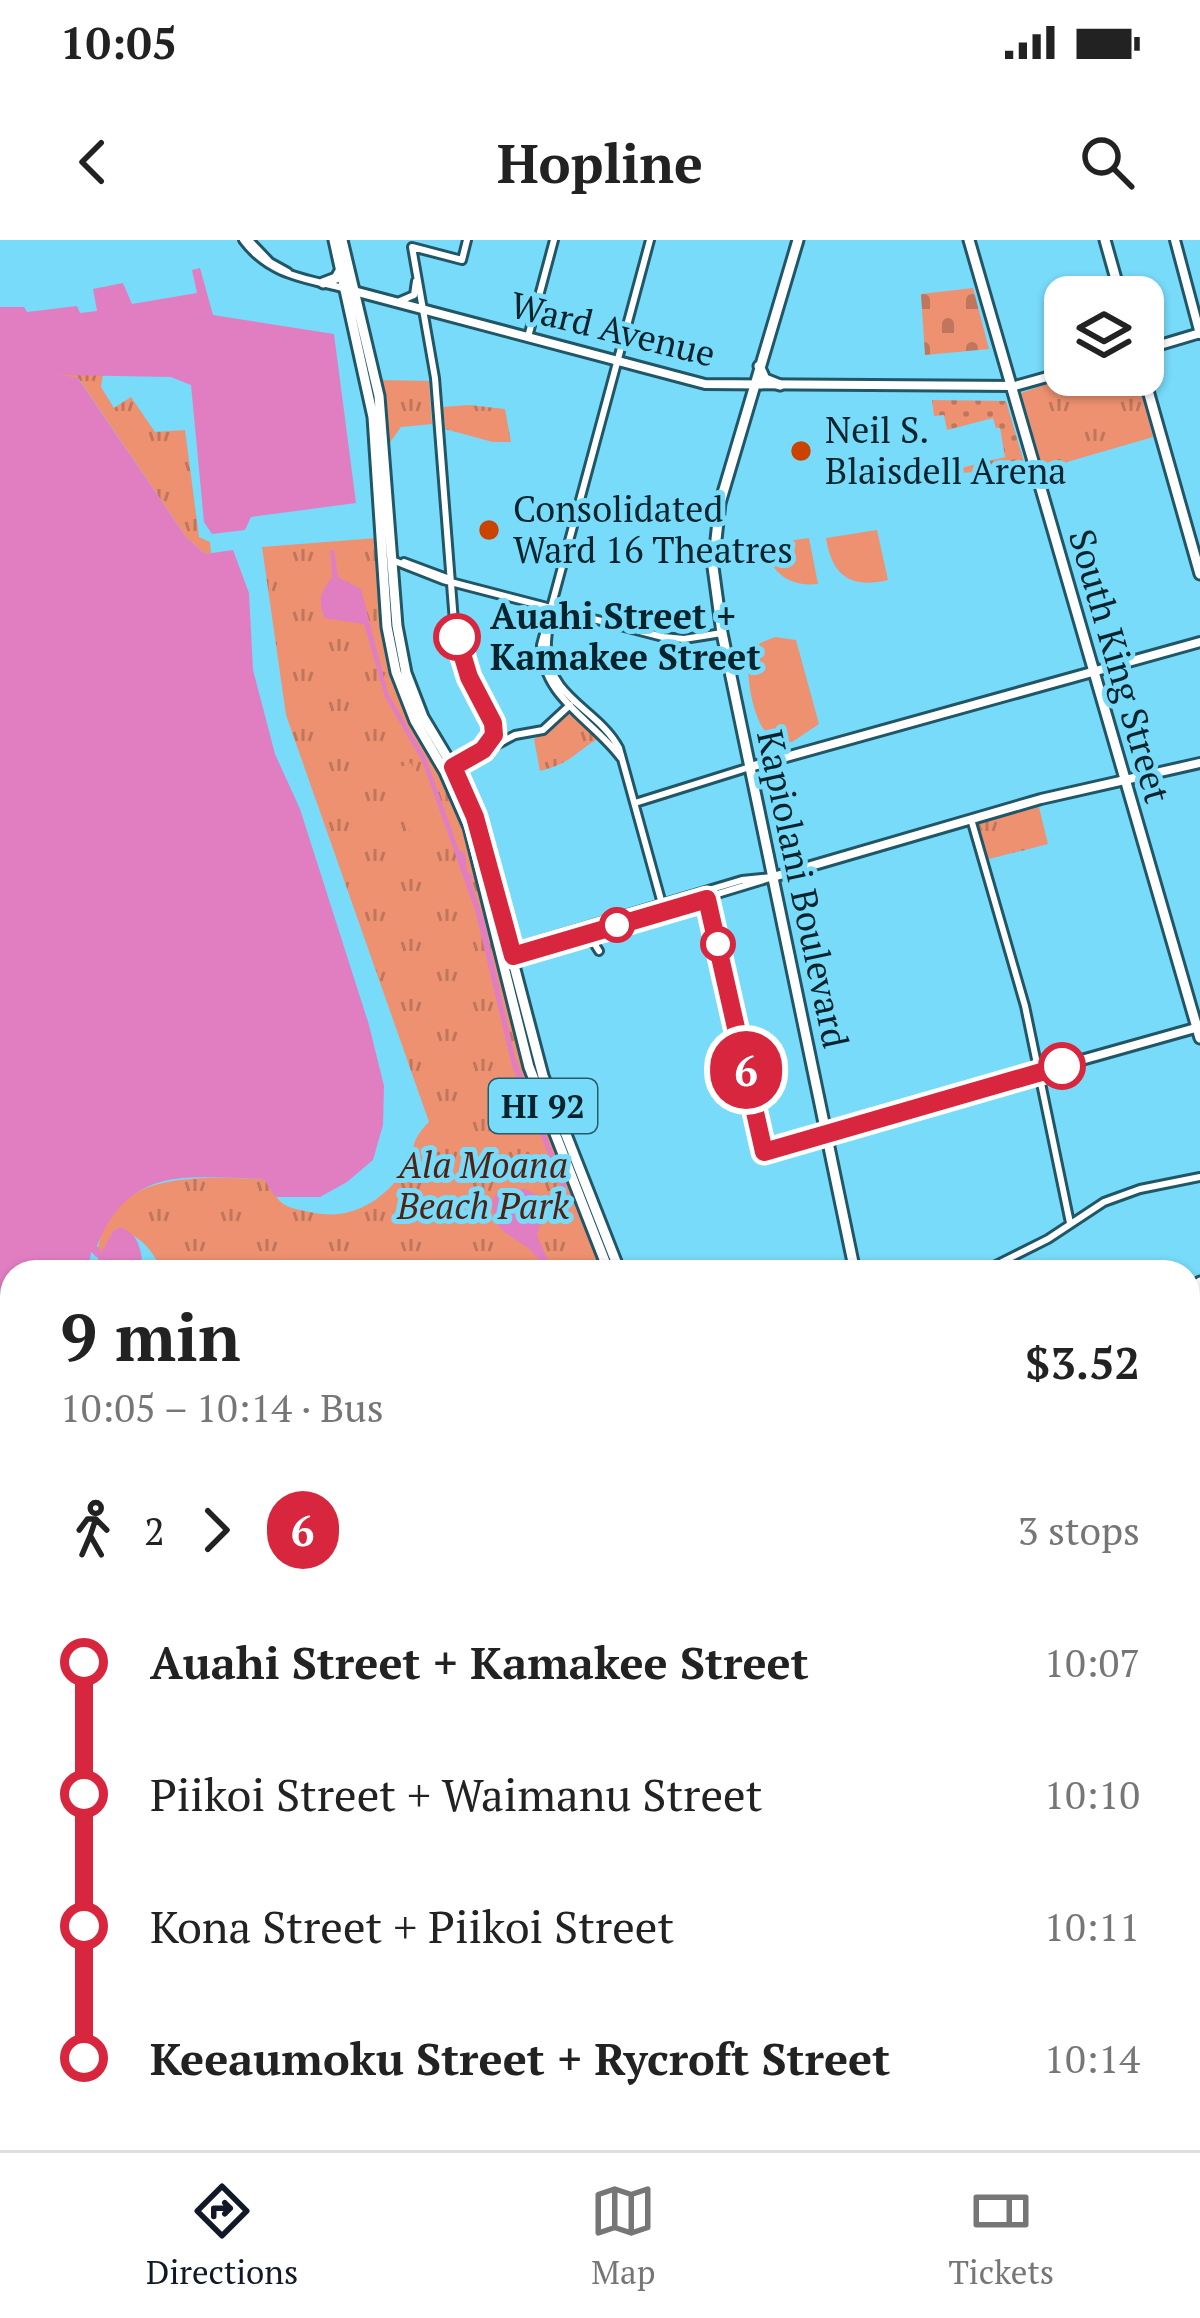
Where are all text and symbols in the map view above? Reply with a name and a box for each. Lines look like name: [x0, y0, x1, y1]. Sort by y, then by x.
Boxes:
text: 10:05: [60, 12, 177, 72]
text: Hopline: [497, 127, 703, 198]
icon: back: [60, 129, 126, 195]
icon: search: [1074, 129, 1140, 195]
map controls: [1044, 276, 1164, 396]
button: layers: [1044, 276, 1164, 396]
street label: Ward Avenue: [506, 280, 720, 377]
place label: Neil S. Blaisdell Arena: [825, 406, 1067, 494]
marker: Neil S. Blaisdell Arena: [788, 438, 814, 464]
place label: Consolidated Ward 16 Theatres: [513, 485, 793, 573]
marker: Consolidated Ward 16 Theatres: [476, 517, 502, 543]
street label: South King Street: [1059, 524, 1182, 808]
place label: Auahi Street + Kamakee Street: [490, 592, 761, 680]
marker: Auahi Street + Kamakee Street: [435, 615, 479, 659]
street label: Kapiolani Boulevard: [747, 726, 860, 1052]
unlabelled marker: [601, 909, 633, 941]
unlabelled marker: [702, 928, 734, 960]
line badge: 6: [707, 1031, 785, 1109]
text: 6: [734, 1042, 758, 1098]
unlabelled marker: [1040, 1044, 1084, 1088]
road number: HI 92: [489, 1079, 597, 1133]
park label: Ala Moana Beach Park: [396, 1141, 570, 1229]
text: 9 min: [60, 1292, 241, 1380]
text: $3.52: [1025, 1332, 1140, 1392]
text: 10:05 – 10:14 · Bus: [60, 1381, 384, 1433]
icon: walk: [60, 1497, 126, 1563]
icon: forward: [183, 1497, 249, 1563]
text: 6: [291, 1502, 315, 1558]
text: 2: [144, 1504, 165, 1556]
text: 3 stops: [1018, 1504, 1140, 1556]
text: Auahi Street + Kamakee Street: [150, 1632, 809, 1692]
text: 10:07: [1044, 1636, 1140, 1688]
text: Piikoi Street + Waimanu Street: [150, 1764, 762, 1824]
text: 10:10: [1044, 1768, 1140, 1820]
text: Kona Street + Piikoi Street: [150, 1896, 674, 1956]
text: 10:11: [1044, 1900, 1140, 1952]
text: Keeaumoku Street + Rycroft Street: [150, 2028, 890, 2088]
text: 10:14: [1044, 2032, 1140, 2084]
tab: Directions: [146, 2178, 298, 2293]
tab: Map: [590, 2178, 656, 2293]
tab: Tickets: [948, 2178, 1054, 2293]

